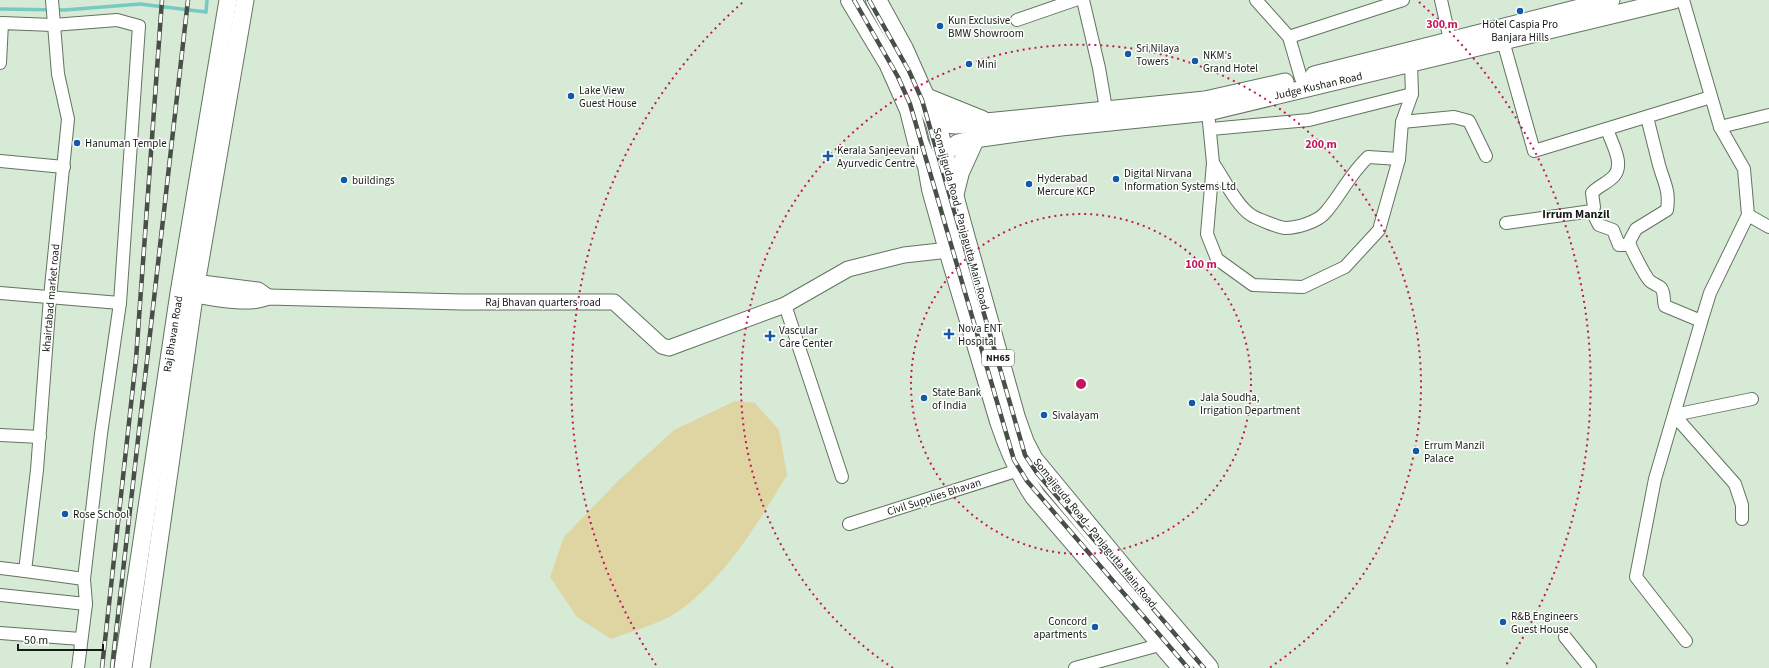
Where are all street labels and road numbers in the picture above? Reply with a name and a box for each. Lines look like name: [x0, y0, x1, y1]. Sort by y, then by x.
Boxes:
street label: Judge Kushan Road: [1272, 69, 1364, 103]
street label: Somajiguda Road - Panjagutta Main Road: [929, 126, 993, 312]
street label: khairtabad market road: [39, 243, 63, 353]
street label: Raj Bhavan Road: [160, 295, 186, 373]
street label: Raj Bhavan quarters road: [485, 295, 601, 310]
road number: NH65: [982, 350, 1014, 366]
street label: Somajiguda Road - Panjagutta Main Road: [1030, 455, 1160, 611]
street label: Civil Supplies Bhavan: [885, 475, 983, 519]

